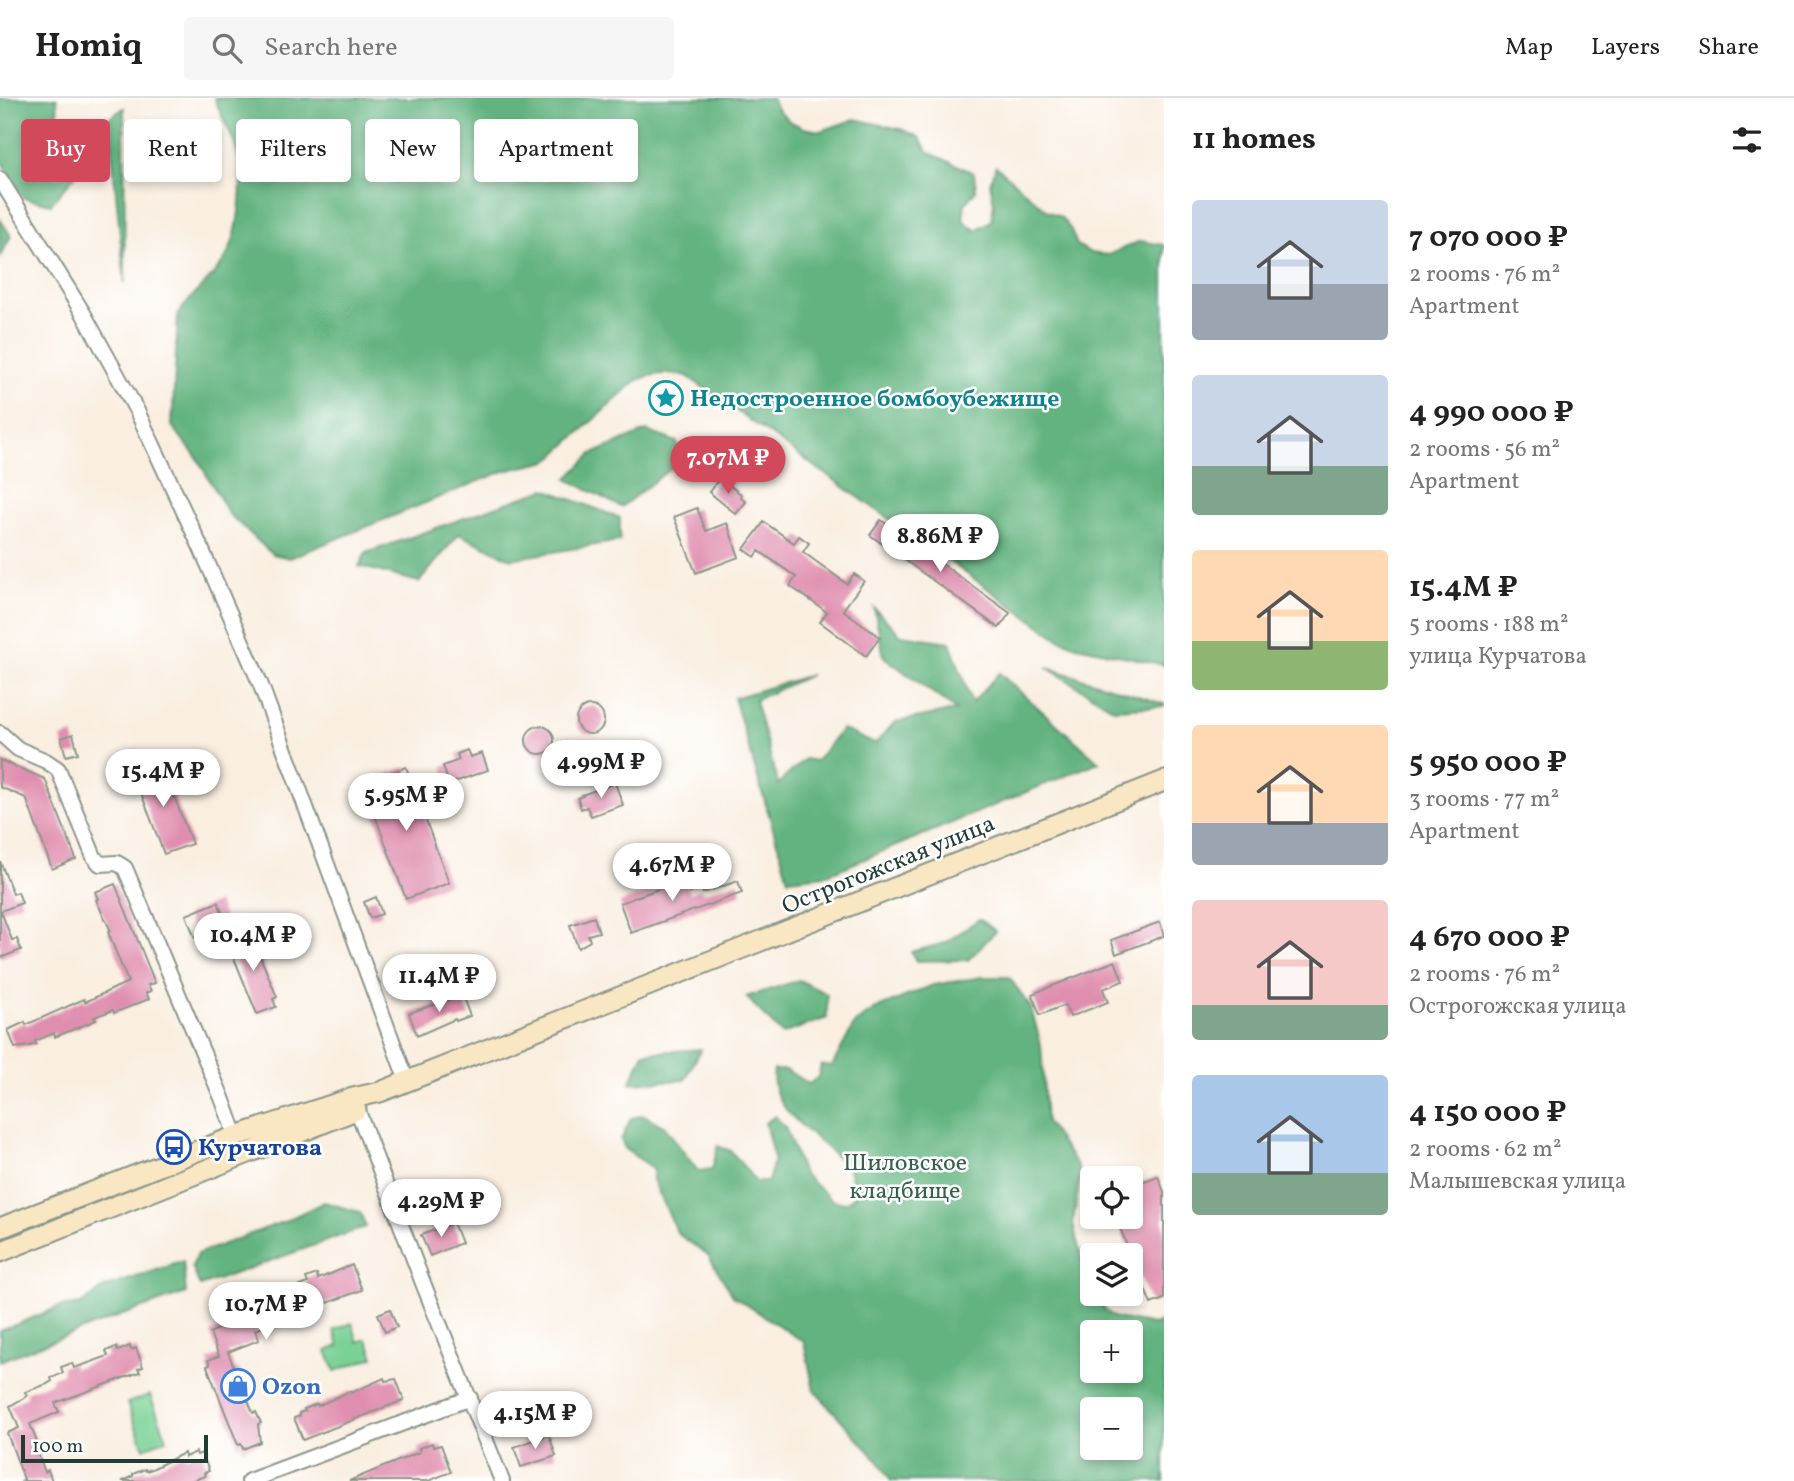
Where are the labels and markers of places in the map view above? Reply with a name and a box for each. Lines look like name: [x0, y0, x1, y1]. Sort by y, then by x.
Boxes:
place icon: Недостроенное бомбоубежище: [647, 379, 685, 417]
place label: Недостроенное бомбоубежище: [690, 383, 1060, 417]
pin: 7.07M ₽: [663, 436, 793, 496]
pin: 8.86M ₽: [875, 514, 1005, 574]
pin: 4.99M ₽: [536, 740, 666, 800]
pin: 15.4M ₽: [98, 750, 228, 809]
pin: 5.95M ₽: [341, 774, 471, 833]
pin: 4.67M ₽: [607, 844, 737, 903]
pin: 10.4M ₽: [188, 914, 318, 973]
pin: 11.4M ₽: [374, 954, 504, 1014]
bus stop icon: Курчатова: [155, 1128, 193, 1166]
place label: Курчатова: [198, 1132, 322, 1166]
pin: 4.29M ₽: [376, 1180, 506, 1239]
pin: 10.7M ₽: [201, 1282, 331, 1342]
shop icon: Ozon: [219, 1367, 257, 1405]
place label: Ozon: [262, 1371, 322, 1405]
pin: 4.15M ₽: [470, 1392, 600, 1451]

